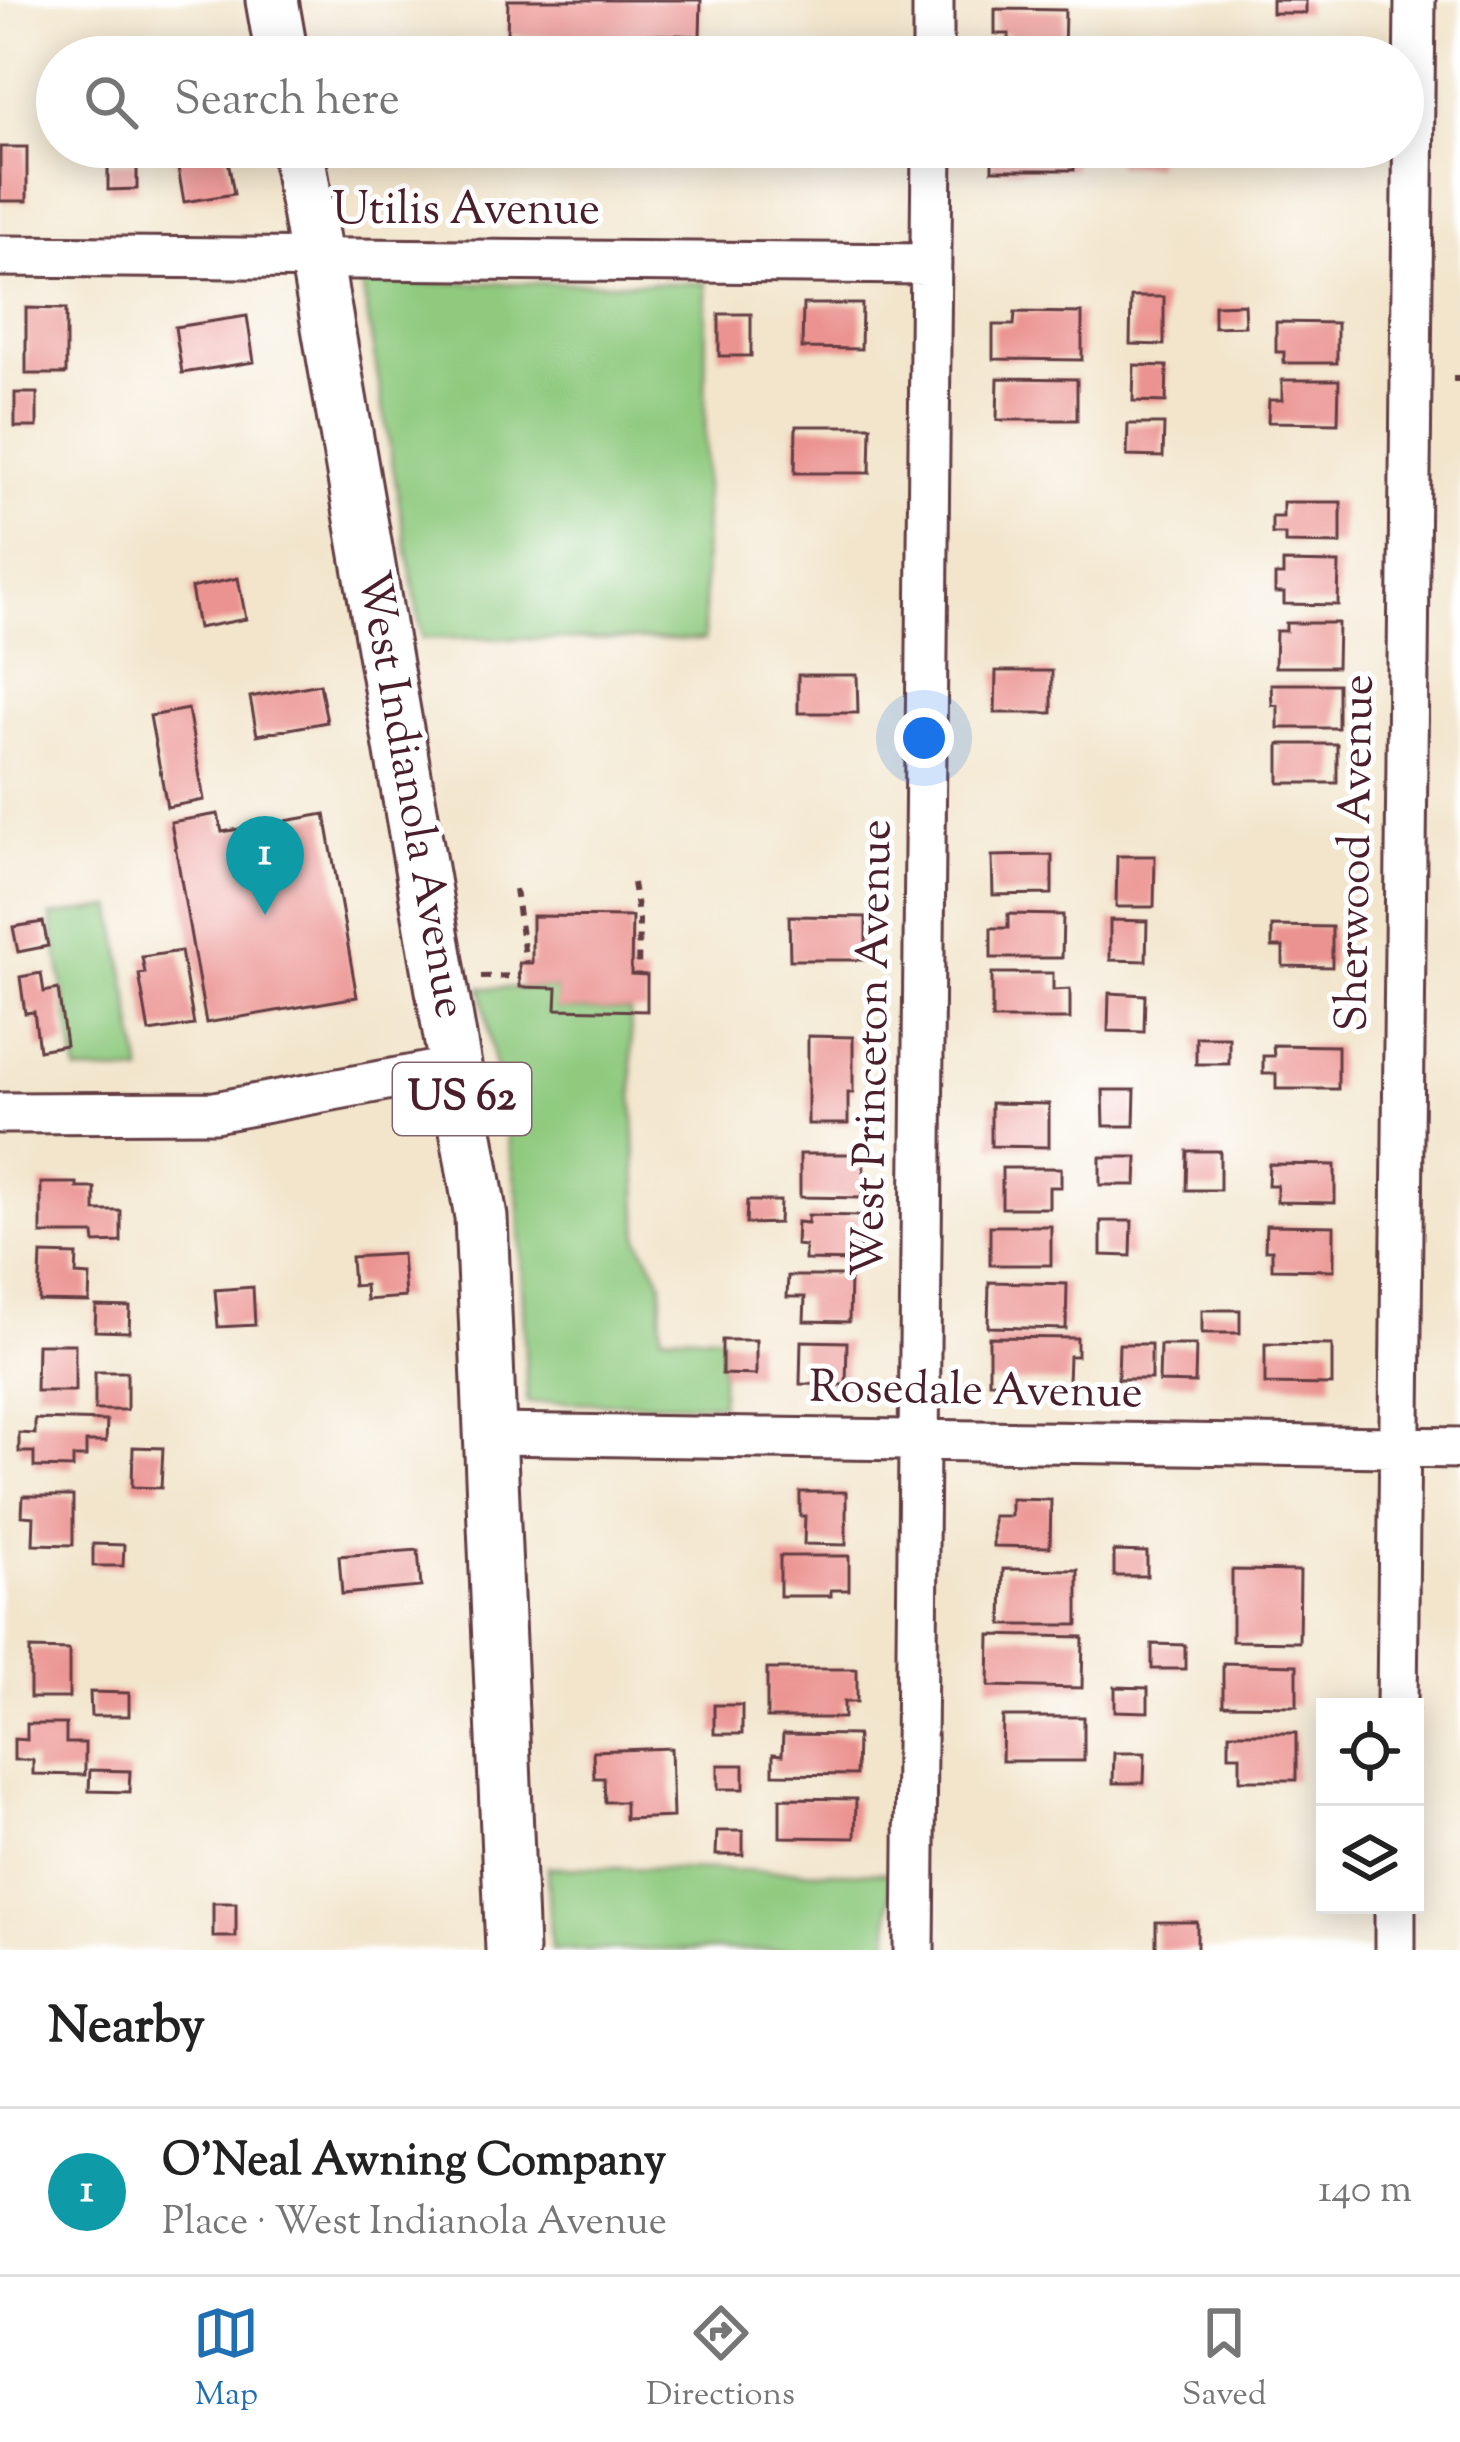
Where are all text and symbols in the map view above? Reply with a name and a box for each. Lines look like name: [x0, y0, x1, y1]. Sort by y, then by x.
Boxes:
search box: [36, 36, 1424, 168]
icon: search: [78, 69, 144, 135]
text: Search here: [174, 70, 400, 135]
street label: Utilis Avenue: [332, 180, 600, 245]
street label: West Indianola Avenue: [338, 566, 480, 1024]
street label: Sherwood Avenue: [1322, 674, 1394, 1032]
your location: [894, 708, 954, 768]
pin: 1: [226, 816, 304, 915]
street label: West Princeton Avenue: [839, 819, 911, 1277]
road number: US 62: [393, 1063, 531, 1135]
street label: Rosedale Avenue: [809, 1358, 1143, 1428]
map controls: [1316, 1698, 1424, 1914]
button: locate: [1316, 1698, 1424, 1806]
button: layers: [1316, 1806, 1424, 1914]
text: Nearby: [48, 1992, 205, 2065]
text: O'Neal Awning Company: [162, 2131, 666, 2196]
text: 1: [80, 2164, 94, 2220]
text: 140 m: [1318, 2164, 1412, 2220]
text: Place · West Indianola Avenue: [162, 2196, 667, 2252]
tab: Map: [193, 2300, 259, 2420]
tab: Directions: [646, 2300, 795, 2420]
tab: Saved: [1182, 2300, 1267, 2420]

